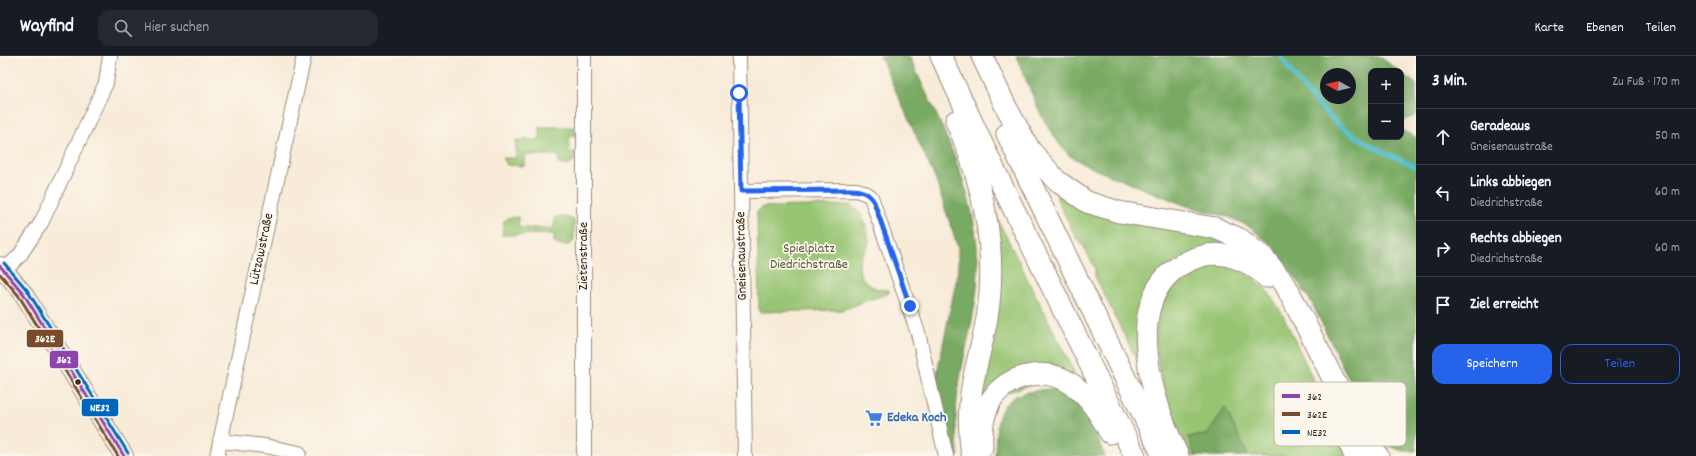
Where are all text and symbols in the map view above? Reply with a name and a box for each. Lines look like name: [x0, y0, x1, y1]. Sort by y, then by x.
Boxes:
search box: [98, 10, 378, 46]
text: Wayfind: [20, 14, 74, 41]
icon: search: [112, 17, 134, 39]
text: Hier suchen: [144, 17, 209, 39]
text: Karte: [1534, 18, 1564, 38]
text: Ebenen: [1586, 18, 1624, 38]
text: Teilen: [1646, 18, 1676, 38]
north arrow: [1320, 68, 1356, 104]
map controls: [1368, 68, 1404, 140]
button: +: [1368, 68, 1404, 104]
text: 3 Min.: [1432, 70, 1467, 94]
text: Zu Fuß · 170 m: [1612, 73, 1680, 92]
route start: [730, 84, 748, 102]
button: −: [1368, 104, 1404, 140]
text: Geradeaus: [1470, 116, 1530, 138]
icon: ahead: [1432, 126, 1454, 148]
text: 50 m: [1655, 127, 1680, 146]
text: Gneisenaustraße: [1470, 138, 1553, 157]
text: Links abbiegen: [1470, 172, 1551, 194]
icon: left: [1432, 182, 1454, 204]
text: 60 m: [1655, 183, 1680, 202]
text: Diedrichstraße: [1470, 194, 1542, 213]
street label: Lützowstraße: [245, 211, 279, 287]
street label: Gneisenaustraße: [731, 211, 753, 301]
street label: Zietenstraße: [574, 222, 594, 290]
text: Rechts abbiegen: [1470, 228, 1562, 250]
icon: right: [1432, 238, 1454, 260]
park label: Spielplatz Diedrichstraße: [770, 239, 848, 275]
text: 60 m: [1655, 239, 1680, 258]
text: Diedrichstraße: [1470, 250, 1542, 269]
icon: arrive: [1432, 294, 1454, 316]
text: Ziel erreicht: [1470, 294, 1538, 316]
route end: [901, 297, 919, 315]
line badge: 362E: [26, 329, 64, 348]
text: 362E: [35, 332, 56, 348]
button: Speichern: [1432, 344, 1552, 384]
button: Teilen: [1560, 344, 1680, 384]
line badge: 362: [49, 350, 79, 369]
text: 362: [56, 353, 72, 369]
unlabelled marker: [73, 377, 83, 387]
legend: [1274, 382, 1406, 446]
text: 362: [1307, 390, 1322, 406]
line badge: NE32: [81, 398, 119, 417]
text: NE32: [90, 401, 110, 417]
supermarket icon: Edeka Koch: [864, 408, 884, 428]
place label: Edeka Koch: [887, 408, 947, 428]
text: 362E: [1307, 408, 1327, 424]
text: NE32: [1307, 426, 1327, 442]

